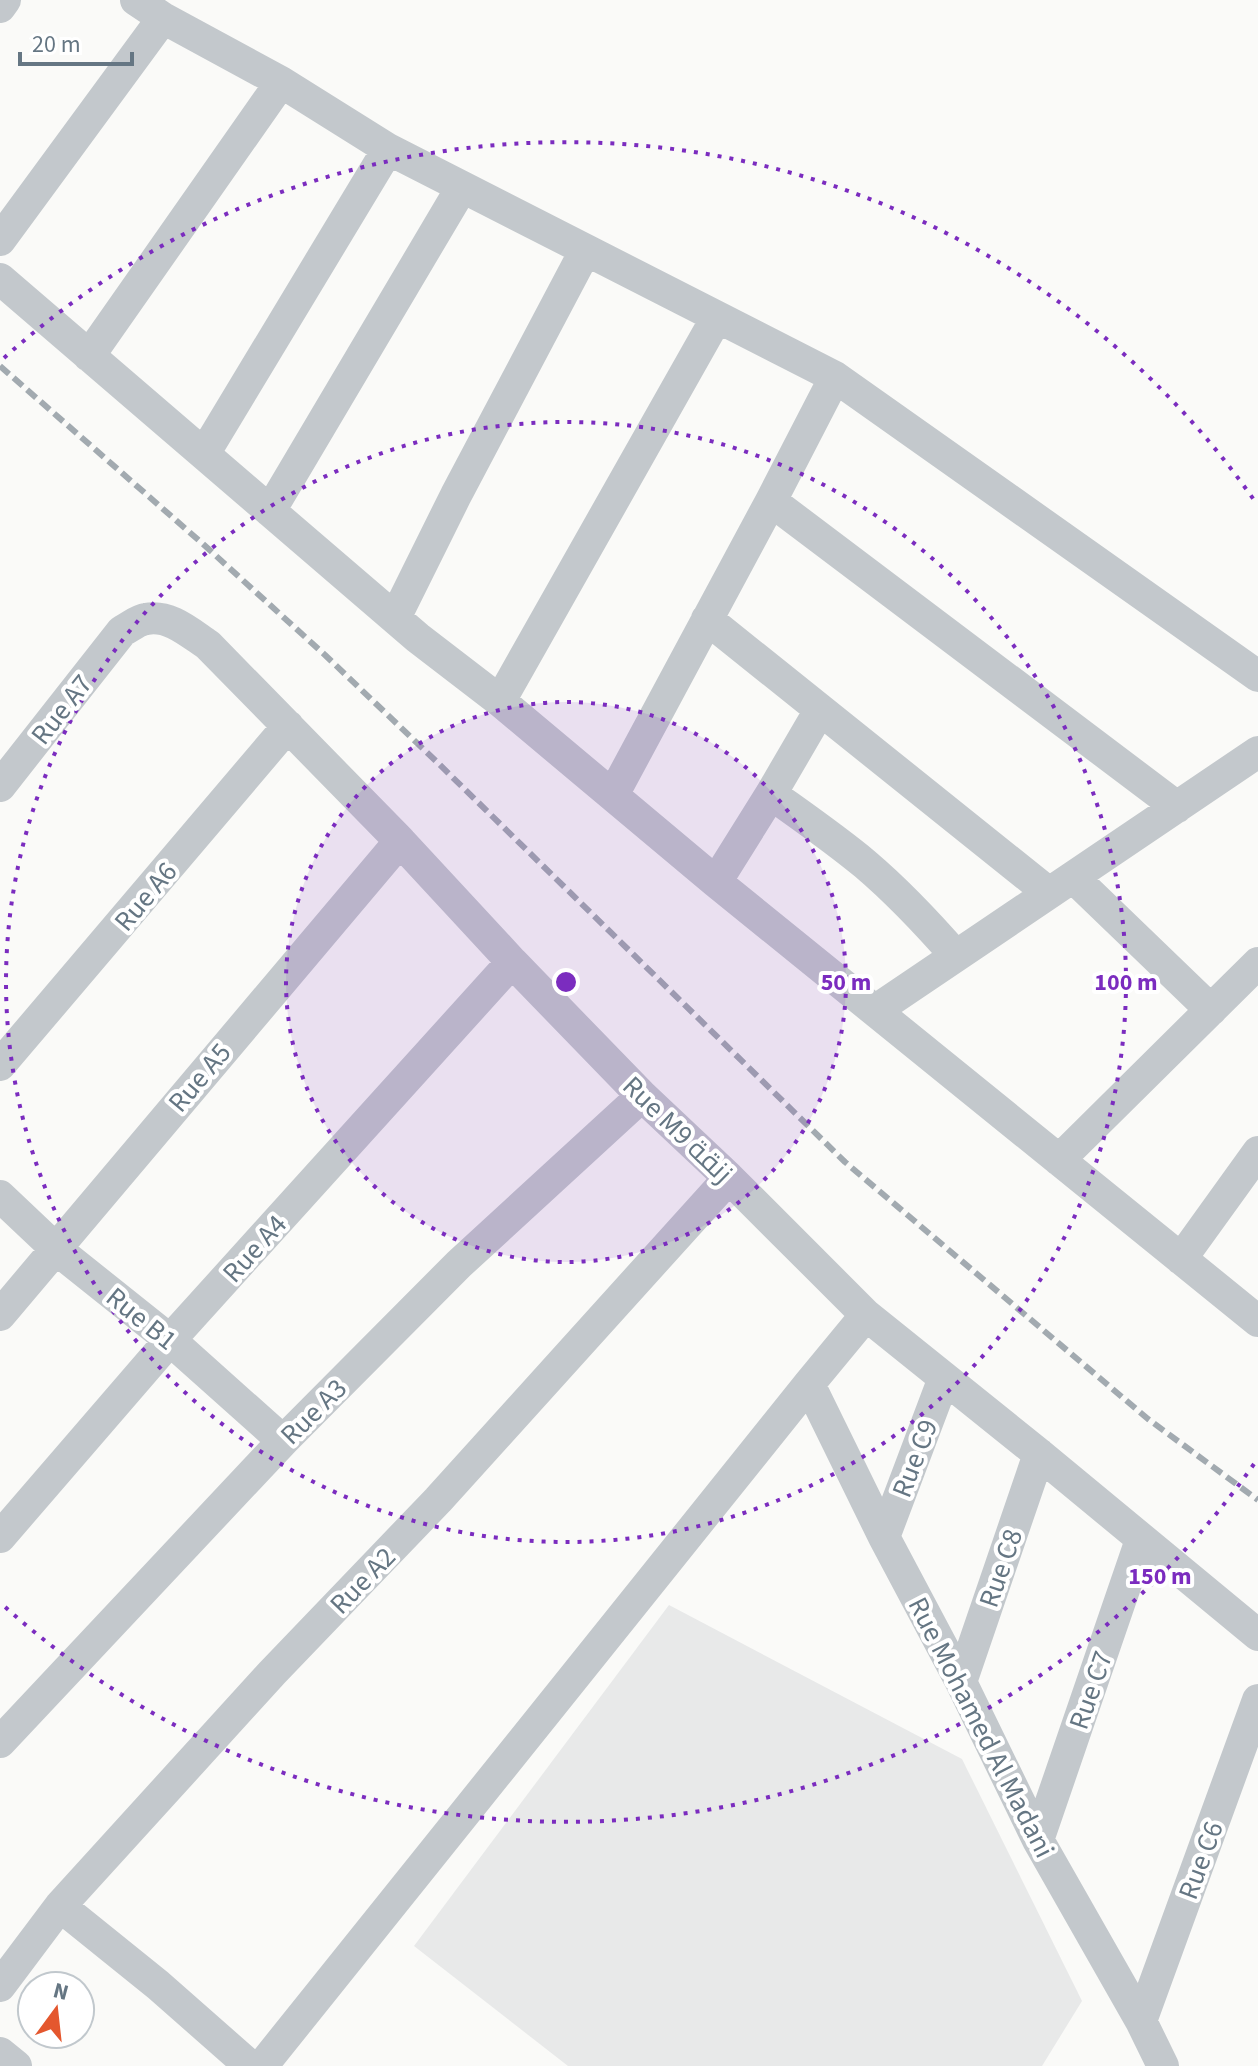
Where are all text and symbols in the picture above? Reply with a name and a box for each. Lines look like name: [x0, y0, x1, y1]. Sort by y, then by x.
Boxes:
scale bar: [20, 16, 132, 66]
text: 20 m: [32, 27, 81, 62]
street label: Rue A7: [21, 666, 102, 753]
street label: Rue A6: [105, 853, 187, 940]
text: 50 m: [821, 965, 871, 1000]
text: 100 m: [1094, 965, 1158, 1000]
centre of rings: [552, 968, 580, 996]
street label: Rue A5: [159, 1034, 241, 1121]
street label: Rue M9 زنقة: [613, 1067, 741, 1193]
street label: Rue A4: [213, 1206, 296, 1292]
street label: Rue B1: [97, 1278, 185, 1360]
street label: Rue A3: [271, 1369, 356, 1454]
street label: Rue C9: [882, 1414, 948, 1503]
street label: Rue C8: [969, 1524, 1033, 1613]
street label: Rue A2: [321, 1538, 405, 1623]
text: 150 m: [1128, 1559, 1192, 1594]
street label: Rue Mohamed Al Madani: [898, 1590, 1064, 1865]
street label: Rue C7: [1059, 1646, 1123, 1735]
street label: Rue C6: [1168, 1816, 1234, 1905]
north arrow: [16, 1970, 96, 2050]
text: N: [50, 1974, 72, 2009]

